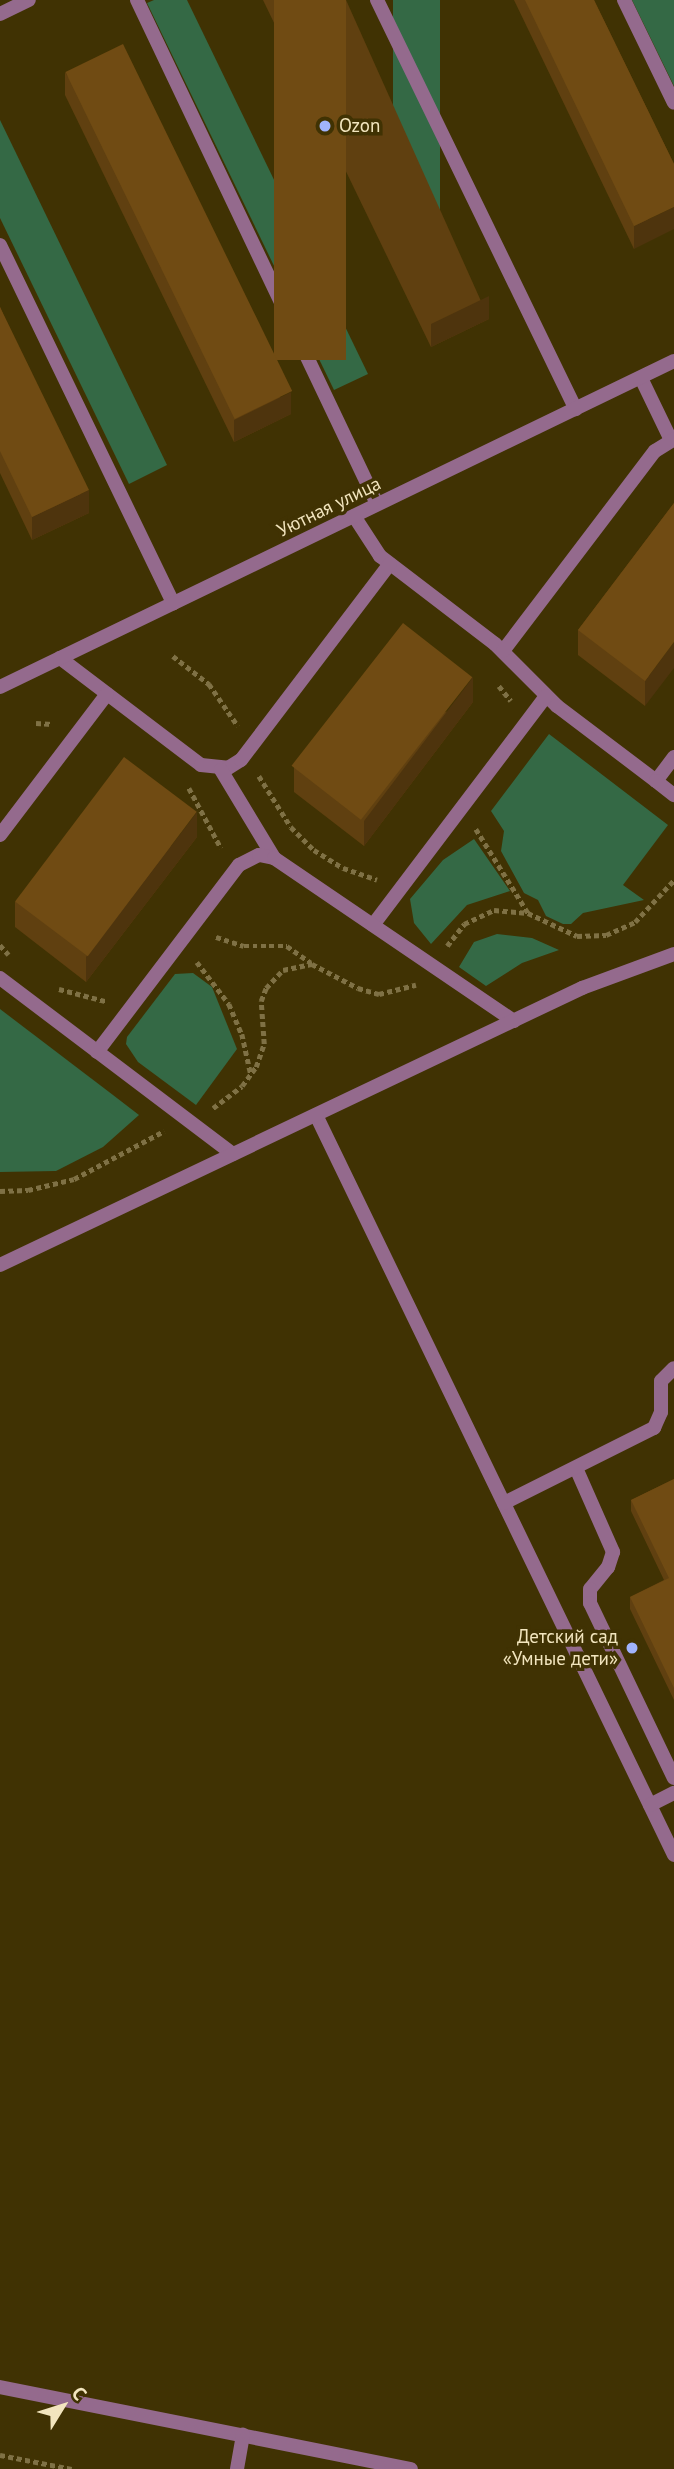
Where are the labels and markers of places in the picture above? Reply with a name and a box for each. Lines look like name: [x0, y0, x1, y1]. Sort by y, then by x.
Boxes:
place label: Ozon: [339, 115, 380, 137]
marker: Ozon: [317, 118, 333, 134]
place label: Детский сад «Умные дети»: [503, 1626, 618, 1670]
marker: Детский сад «Умные дети»: [624, 1640, 640, 1656]

